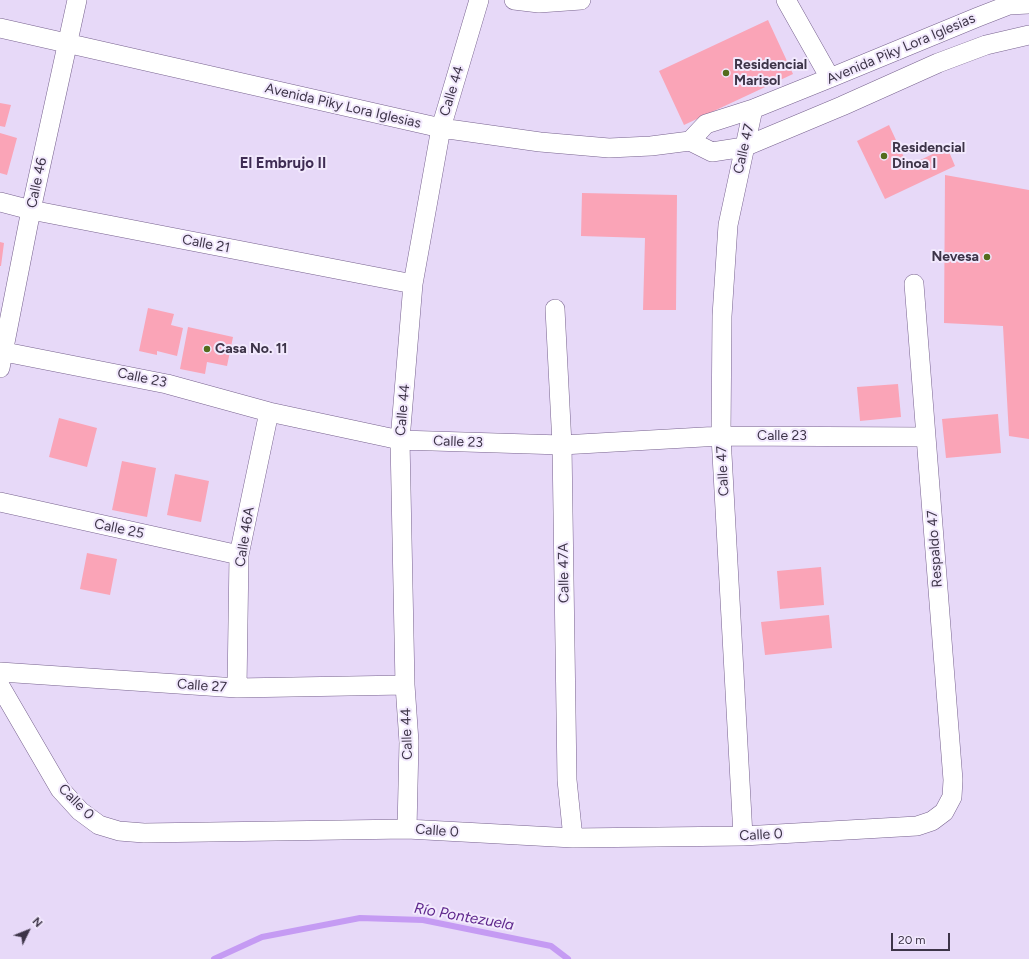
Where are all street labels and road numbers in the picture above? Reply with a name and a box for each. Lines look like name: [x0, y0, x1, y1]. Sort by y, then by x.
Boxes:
street label: Avenida Piky Lora Iglesias: [824, 10, 978, 88]
street label: Calle 44: [436, 64, 468, 118]
street label: Avenida Piky Lora Iglesias: [263, 80, 423, 132]
street label: Calle 47: [730, 122, 758, 176]
street label: Calle 46: [23, 156, 51, 210]
street label: Calle 21: [181, 231, 231, 257]
street label: Calle 23: [116, 365, 168, 391]
street label: Calle 44: [392, 383, 414, 437]
street label: Calle 23: [757, 428, 807, 444]
street label: Calle 23: [433, 433, 483, 451]
street label: Calle 47: [713, 445, 733, 497]
street label: Calle 46A: [232, 506, 258, 568]
street label: Respaldo 47: [924, 510, 946, 588]
street label: Calle 25: [93, 516, 145, 542]
street label: Calle 47A: [555, 543, 573, 603]
street label: Calle 27: [177, 676, 227, 696]
street label: Calle 44: [398, 708, 416, 760]
street label: Calle 0: [55, 781, 97, 823]
street label: Calle 0: [415, 821, 459, 841]
street label: Calle 0: [739, 825, 783, 845]

